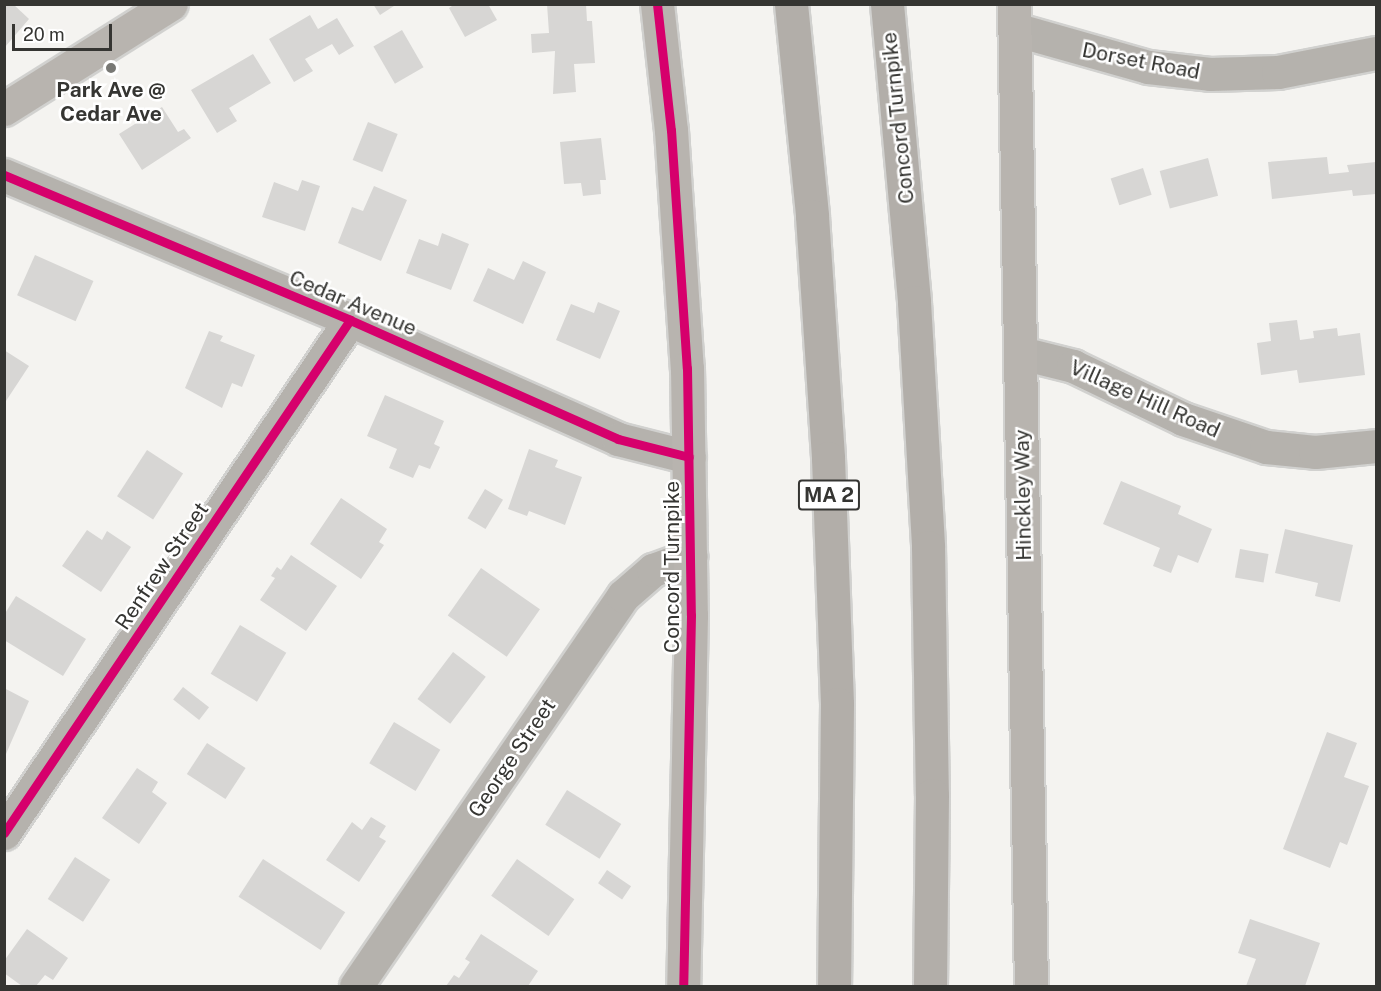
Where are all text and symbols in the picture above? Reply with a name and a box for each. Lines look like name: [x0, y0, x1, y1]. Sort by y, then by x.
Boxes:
scale bar: [15, 12, 116, 50]
text: 20 m: [23, 24, 65, 45]
street label: Concord Turnpike: [876, 31, 920, 205]
street label: Dorset Road: [1080, 37, 1202, 85]
marker: Park Ave @ Cedar Ave: [104, 61, 118, 75]
place label: Park Ave @ Cedar Ave: [56, 77, 166, 127]
street label: Cedar Avenue: [286, 265, 420, 341]
street label: Village Hill Road: [1066, 355, 1224, 443]
street label: Hinckley Way: [1009, 429, 1037, 561]
road number: MA 2: [798, 478, 860, 512]
street label: Concord Turnpike: [659, 481, 685, 653]
street label: Renfrew Street: [110, 497, 214, 635]
street label: George Street: [463, 694, 561, 822]

